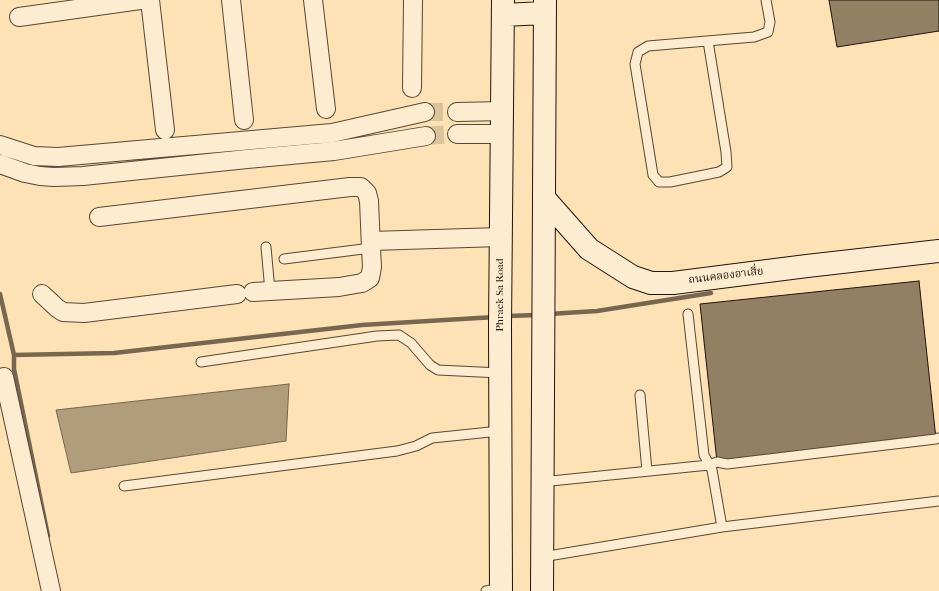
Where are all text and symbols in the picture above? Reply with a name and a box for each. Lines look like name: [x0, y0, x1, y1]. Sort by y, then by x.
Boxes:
street label: Phraek Sa Road: [493, 258, 507, 332]
street label: ถนนคลองอาเสี่ย: [688, 265, 764, 287]

